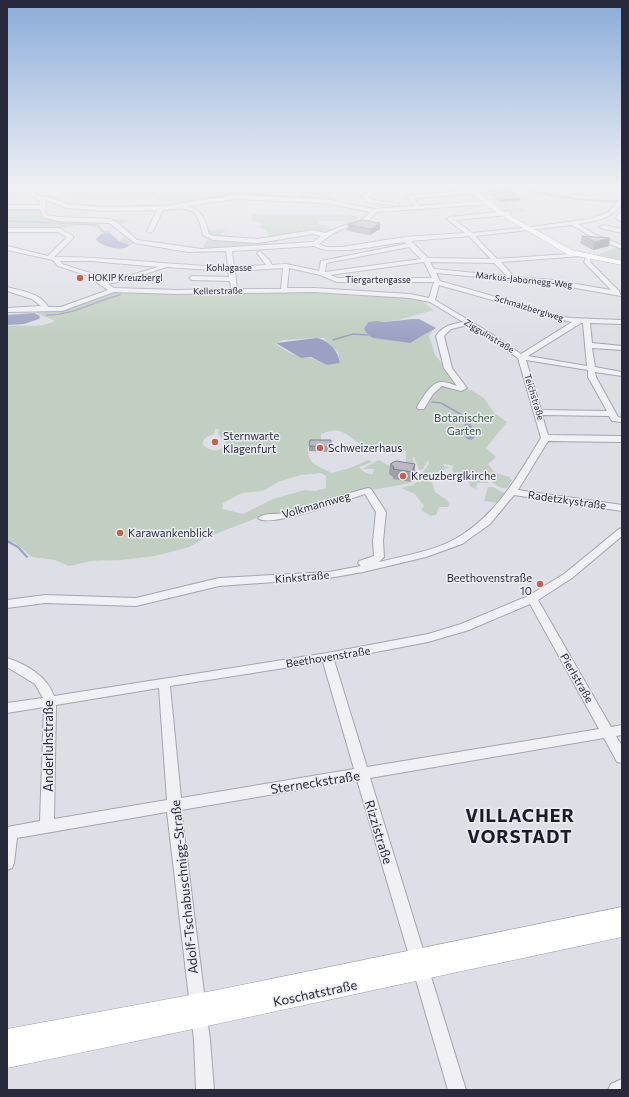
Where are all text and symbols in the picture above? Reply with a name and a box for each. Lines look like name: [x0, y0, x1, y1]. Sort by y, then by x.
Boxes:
street label: Kohlagasse: [206, 262, 252, 273]
street label: Markus-Jabornegg-Weg: [475, 269, 573, 290]
place label: HOKIP Kreuzbergl: [88, 272, 163, 283]
marker: HOKIP Kreuzbergl: [75, 273, 85, 283]
street label: Tiergartengasse: [345, 274, 411, 285]
street label: Kellerstraße: [193, 285, 243, 296]
street label: Schmalzberglweg: [493, 292, 565, 323]
street label: Ziggulnstraße: [462, 316, 517, 355]
street label: Teichstraße: [522, 372, 547, 422]
park label: Botanischer Garten: [434, 411, 495, 437]
place label: Sternwarte Klagenfurt: [223, 429, 279, 455]
marker: Sternwarte Klagenfurt: [210, 437, 220, 447]
place label: Schweizerhaus: [328, 441, 402, 454]
marker: Schweizerhaus: [315, 443, 325, 453]
place label: Kreuzberglkirche: [411, 469, 496, 482]
marker: Kreuzberglkirche: [398, 471, 408, 481]
street label: Radetzkystraße: [527, 488, 607, 511]
street label: Volkmannweg: [280, 489, 351, 520]
place label: Karawankenblick: [128, 526, 213, 539]
marker: Karawankenblick: [115, 528, 125, 538]
street label: Kinkstraße: [274, 568, 330, 585]
place label: Beethovenstraße 10: [447, 571, 532, 597]
marker: Beethovenstraße 10: [535, 579, 545, 589]
street label: Beethovenstraße: [285, 643, 371, 670]
street label: Pierlstraße: [558, 651, 597, 705]
street label: Anderluhstraße: [40, 700, 56, 792]
street label: Sterneckstraße: [269, 767, 361, 797]
street label: Rizzistraße: [362, 798, 396, 866]
street label: Adolf-Tschabuschnigg-Straße: [167, 799, 201, 975]
district label: VILLACHER VORSTADT: [465, 804, 575, 847]
street label: Koschatstraße: [271, 976, 359, 1010]

